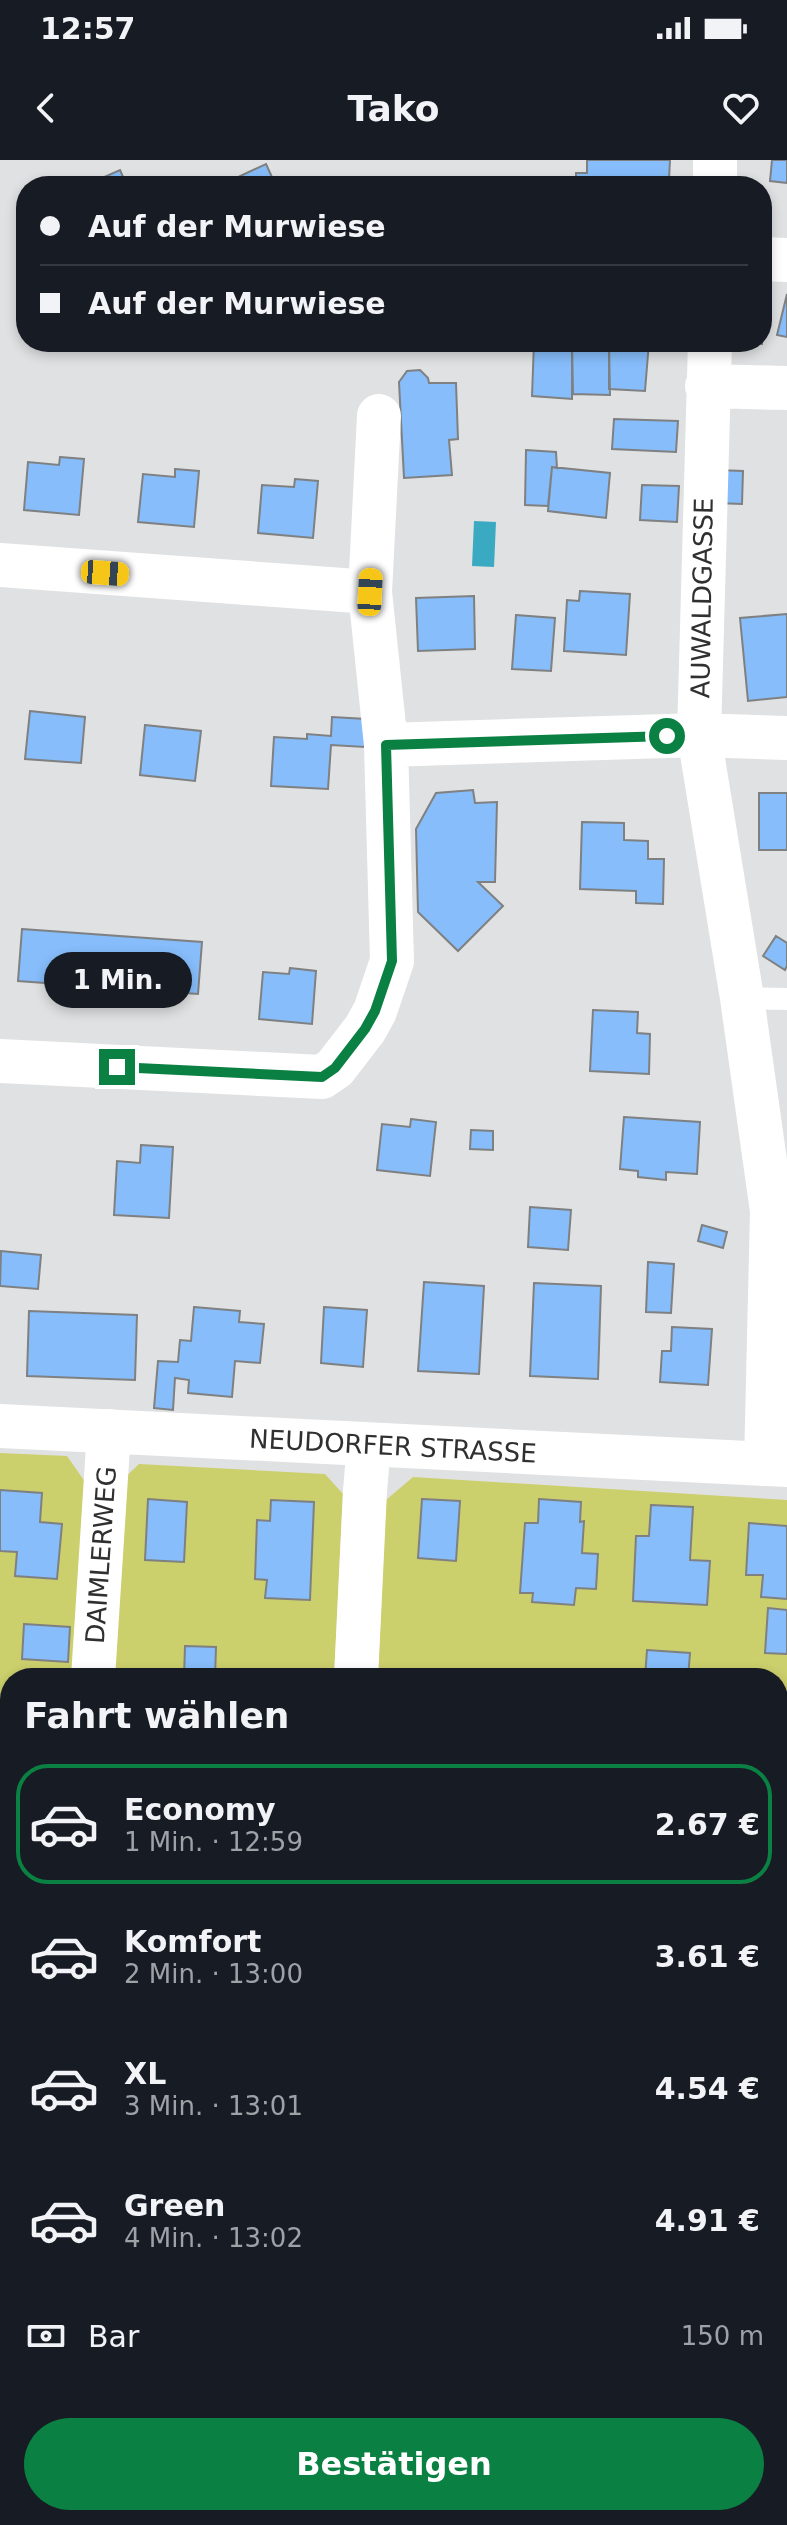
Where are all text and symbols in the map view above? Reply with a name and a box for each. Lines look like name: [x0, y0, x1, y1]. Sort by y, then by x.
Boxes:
text: 12:57: [40, 11, 136, 46]
icon: back: [24, 86, 68, 130]
icon: heart: [719, 86, 763, 130]
text: Tako: [348, 88, 439, 129]
text: Auf der Murwiese: [88, 209, 386, 244]
text: Auf der Murwiese: [88, 286, 386, 321]
street label: AUWALDGASSE: [685, 497, 719, 699]
car: [80, 559, 130, 587]
car: [357, 567, 383, 617]
route start: [649, 718, 685, 754]
callout: 1 Min.: [43, 951, 191, 1007]
text: 1 Min.: [73, 965, 163, 995]
route end: [99, 1049, 135, 1085]
street label: NEUDORFER STRASSE: [249, 1423, 537, 1469]
street label: DAIMLERWEG: [80, 1465, 122, 1645]
text: Fahrt wählen: [24, 1695, 289, 1736]
icon: car: [28, 1788, 100, 1860]
text: Economy: [124, 1792, 276, 1827]
text: 2.67 €: [655, 1807, 760, 1842]
text: 1 Min. · 12:59: [124, 1827, 303, 1857]
icon: car: [28, 1920, 100, 1992]
text: Komfort: [124, 1924, 261, 1959]
text: 3.61 €: [655, 1939, 760, 1974]
text: 2 Min. · 13:00: [124, 1959, 303, 1989]
icon: car: [28, 2052, 100, 2124]
text: XL: [124, 2056, 166, 2091]
text: 4.54 €: [655, 2071, 760, 2106]
text: 3 Min. · 13:01: [124, 2091, 303, 2121]
icon: car: [28, 2184, 100, 2256]
text: Green: [124, 2188, 225, 2223]
text: 4.91 €: [655, 2203, 760, 2238]
text: 4 Min. · 13:02: [124, 2223, 303, 2253]
icon: cash: [24, 2314, 68, 2358]
text: Bar: [88, 2319, 139, 2354]
text: 150 m: [681, 2321, 764, 2351]
button: Bestätigen: [24, 2418, 764, 2510]

